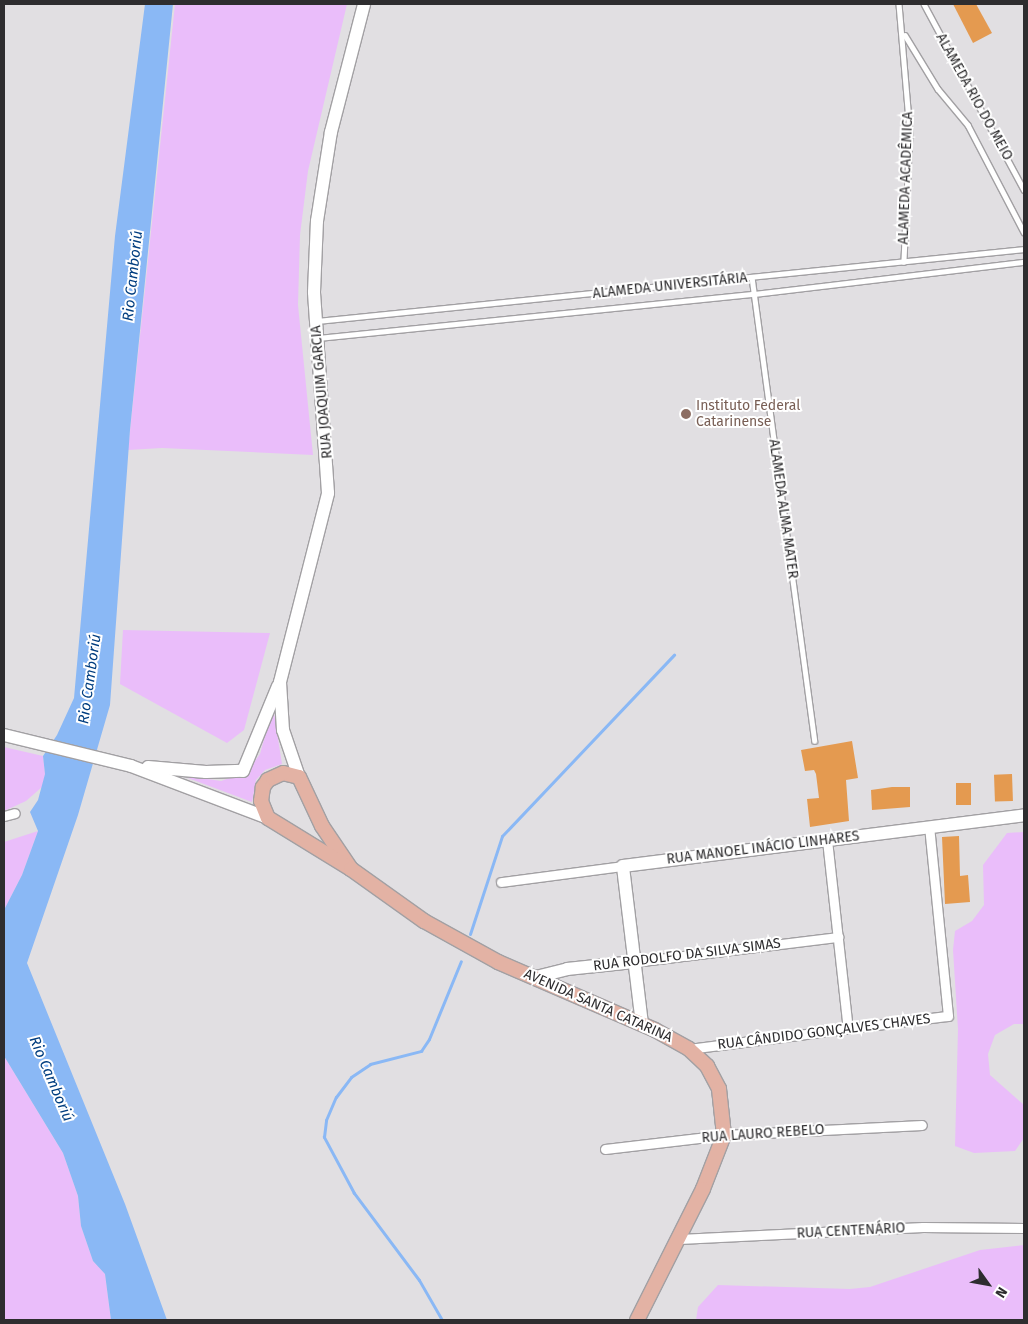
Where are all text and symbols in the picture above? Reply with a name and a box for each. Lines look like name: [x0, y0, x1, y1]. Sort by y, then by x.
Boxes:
street label: ALAMEDA RIO DO MEIO: [932, 31, 1016, 163]
street label: ALAMEDA ACADÊMICA: [895, 111, 917, 245]
water label: Rio Camboriú: [119, 230, 147, 322]
street label: ALAMEDA UNIVERSITÁRIA: [592, 270, 748, 302]
street label: RUA JOAQUIM GARCIA: [308, 325, 336, 459]
place label: Instituto Federal Catarinense: [696, 398, 800, 431]
marker: Instituto Federal Catarinense: [680, 408, 692, 420]
street label: ALAMEDA ALMA MATER: [765, 438, 801, 580]
water label: Rio Camboriú: [75, 633, 105, 725]
street label: RUA MANOEL INÁCIO LINHARES: [666, 828, 860, 868]
street label: RUA RODOLFO DA SILVA SIMAS: [592, 935, 782, 975]
street label: AVENIDA SANTA CATARINA: [521, 966, 675, 1046]
street label: RUA CÂNDIDO GONÇALVES CHAVES: [717, 1011, 931, 1053]
water label: Rio Camboriú: [25, 1034, 77, 1124]
street label: RUA LAURO REBELO: [701, 1121, 825, 1147]
street label: RUA CENTENÁRIO: [796, 1220, 906, 1242]
north arrow: [963, 1259, 1013, 1309]
text: N: [991, 1284, 1011, 1301]

